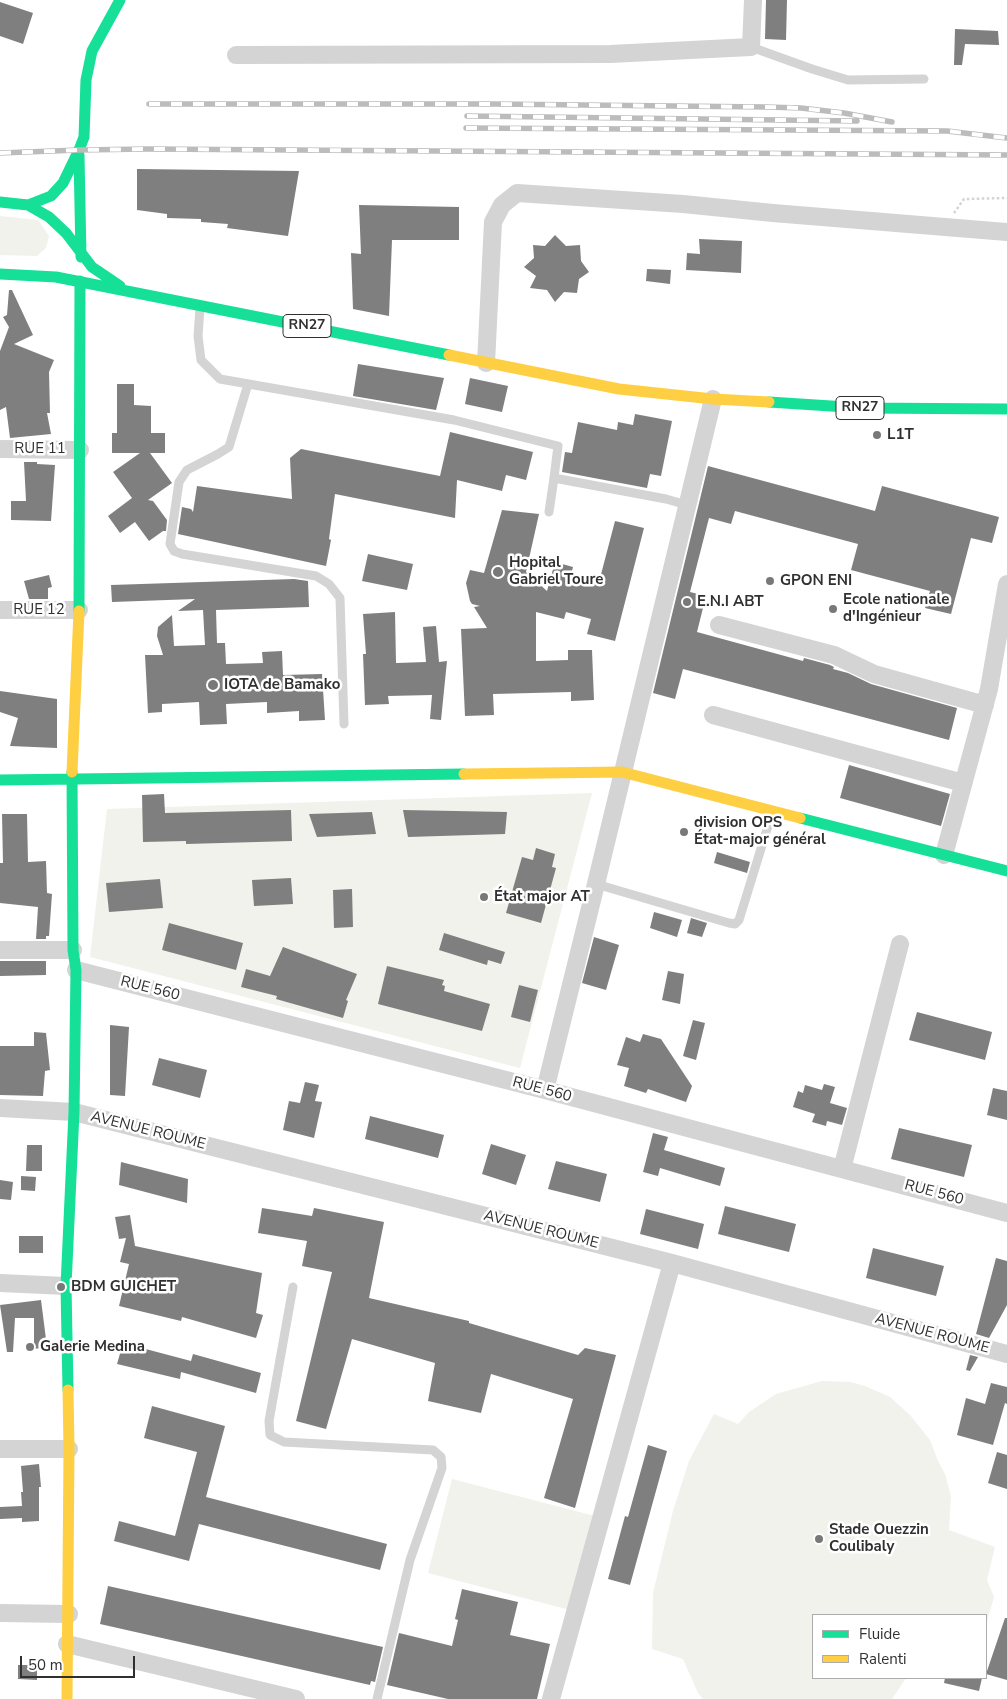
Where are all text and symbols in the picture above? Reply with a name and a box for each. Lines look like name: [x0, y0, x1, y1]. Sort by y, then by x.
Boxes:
road number: RN27: [283, 314, 331, 338]
road number: RN27: [836, 396, 884, 419]
place label: L1T: [887, 426, 914, 444]
marker: L1T: [871, 429, 883, 441]
street label: RUE 11: [14, 440, 66, 458]
place label: Hopital Gabriel Toure: [509, 554, 603, 589]
marker: Hopital Gabriel Toure: [491, 565, 505, 579]
place label: GPON ENI: [780, 572, 852, 590]
marker: GPON ENI: [764, 575, 776, 587]
place label: Ecole nationale d'Ingénieur: [843, 591, 949, 626]
place label: E.N.I ABT: [697, 593, 764, 611]
marker: E.N.I ABT: [681, 596, 693, 608]
street label: RUE 12: [13, 601, 65, 619]
marker: Ecole nationale d'Ingénieur: [827, 603, 839, 615]
place label: IOTA de Bamako: [224, 676, 340, 694]
marker: IOTA de Bamako: [206, 678, 220, 692]
place label: division OPS État-major général: [694, 814, 826, 849]
marker: division OPS État-major général: [678, 826, 690, 838]
place label: État major AT: [494, 888, 590, 906]
marker: État major AT: [478, 891, 490, 903]
street label: RUE 560: [118, 973, 182, 1005]
street label: RUE 560: [510, 1073, 574, 1107]
street label: AVENUE ROUME: [89, 1108, 207, 1154]
street label: RUE 560: [902, 1176, 966, 1210]
street label: AVENUE ROUME: [482, 1207, 600, 1253]
place label: BDM GUICHET: [71, 1278, 176, 1296]
marker: BDM GUICHET: [55, 1281, 67, 1293]
street label: AVENUE ROUME: [873, 1310, 991, 1358]
place label: Galerie Medina: [40, 1338, 145, 1356]
marker: Galerie Medina: [24, 1341, 36, 1353]
place label: Stade Ouezzin Coulibaly: [829, 1521, 929, 1556]
marker: Stade Ouezzin Coulibaly: [813, 1533, 825, 1545]
legend: [812, 1614, 987, 1679]
text: Fluide: [859, 1624, 900, 1644]
scale bar: [22, 1646, 138, 1678]
text: Ralenti: [859, 1649, 907, 1669]
text: 50 m: [28, 1655, 63, 1675]

